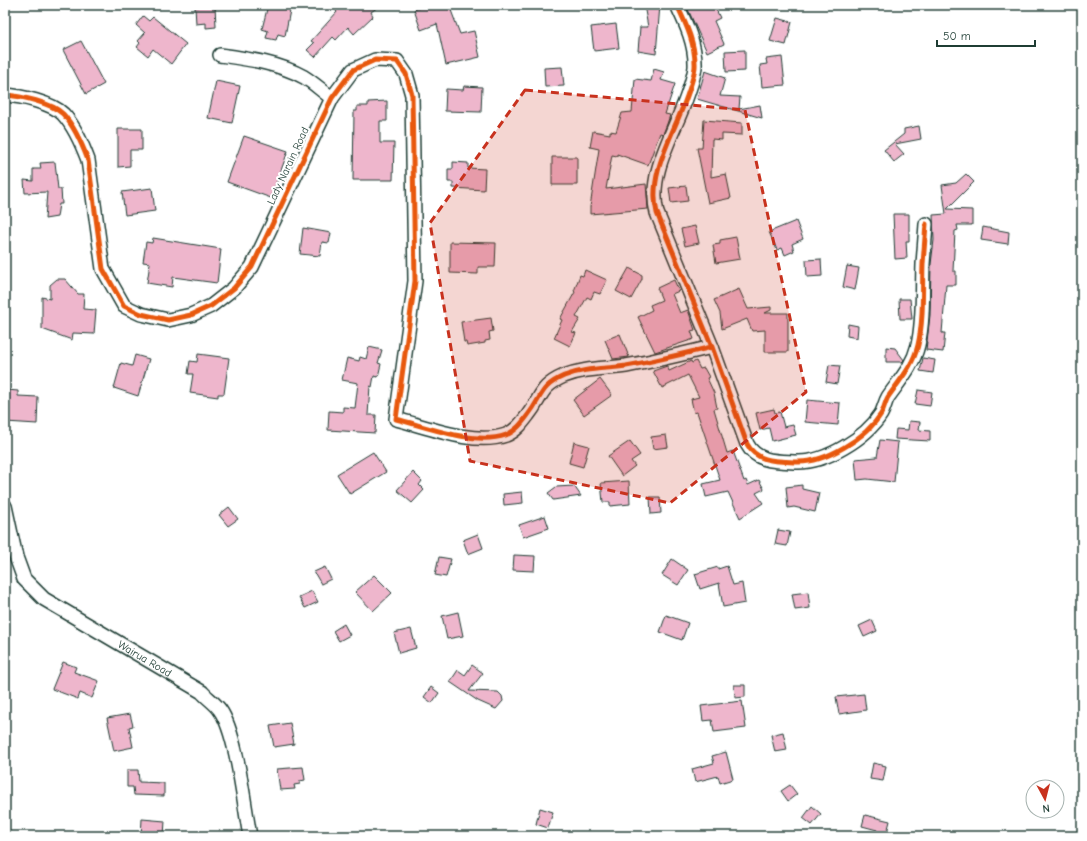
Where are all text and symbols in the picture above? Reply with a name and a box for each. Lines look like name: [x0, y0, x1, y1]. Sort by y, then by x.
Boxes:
scale bar: [937, 22, 1035, 48]
text: 50 m: [943, 29, 971, 43]
street label: Lady Narain Road: [264, 125, 312, 207]
street label: Wairua Road: [116, 638, 174, 679]
north arrow: [1025, 779, 1065, 819]
text: N: [1042, 802, 1051, 815]

